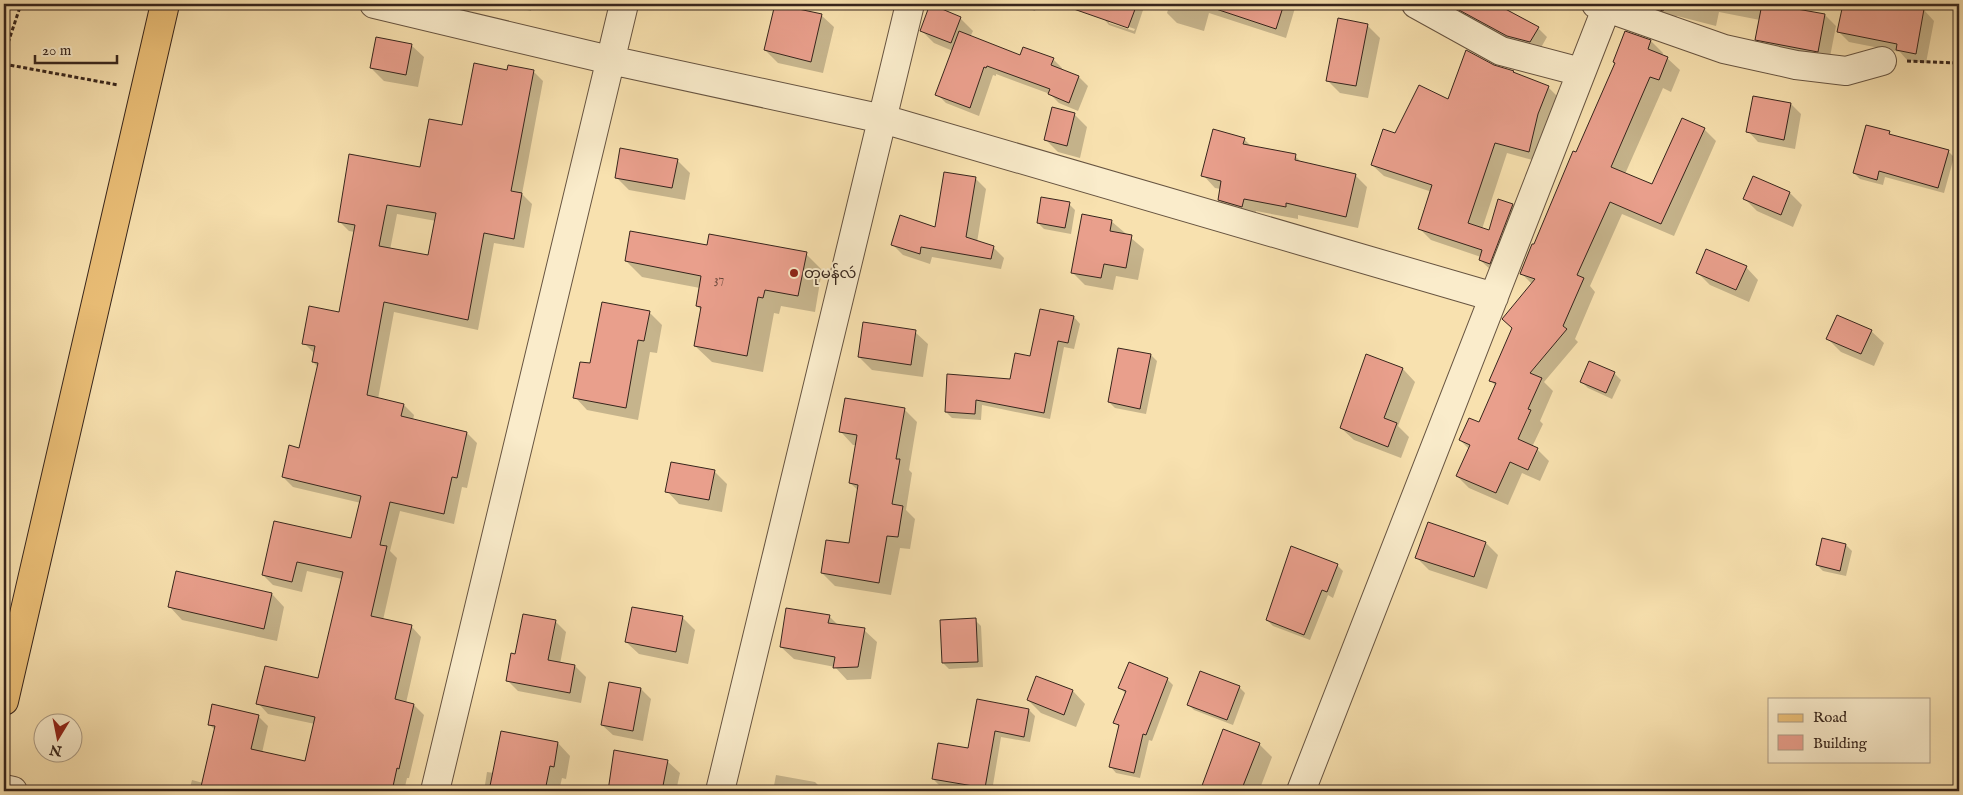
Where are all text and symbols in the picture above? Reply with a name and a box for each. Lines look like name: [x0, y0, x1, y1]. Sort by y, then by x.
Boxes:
scale bar: [35, 32, 118, 64]
text: 20 m: [42, 41, 72, 60]
place label: တုမန်လဴ: [804, 263, 857, 285]
marker: တုမန်လဴ: [788, 267, 800, 279]
house number: 37: [714, 272, 724, 287]
legend: [1768, 698, 1930, 762]
text: Road: [1813, 708, 1848, 727]
north arrow: [32, 712, 82, 762]
text: Building: [1813, 734, 1868, 753]
text: N: [48, 740, 64, 760]

